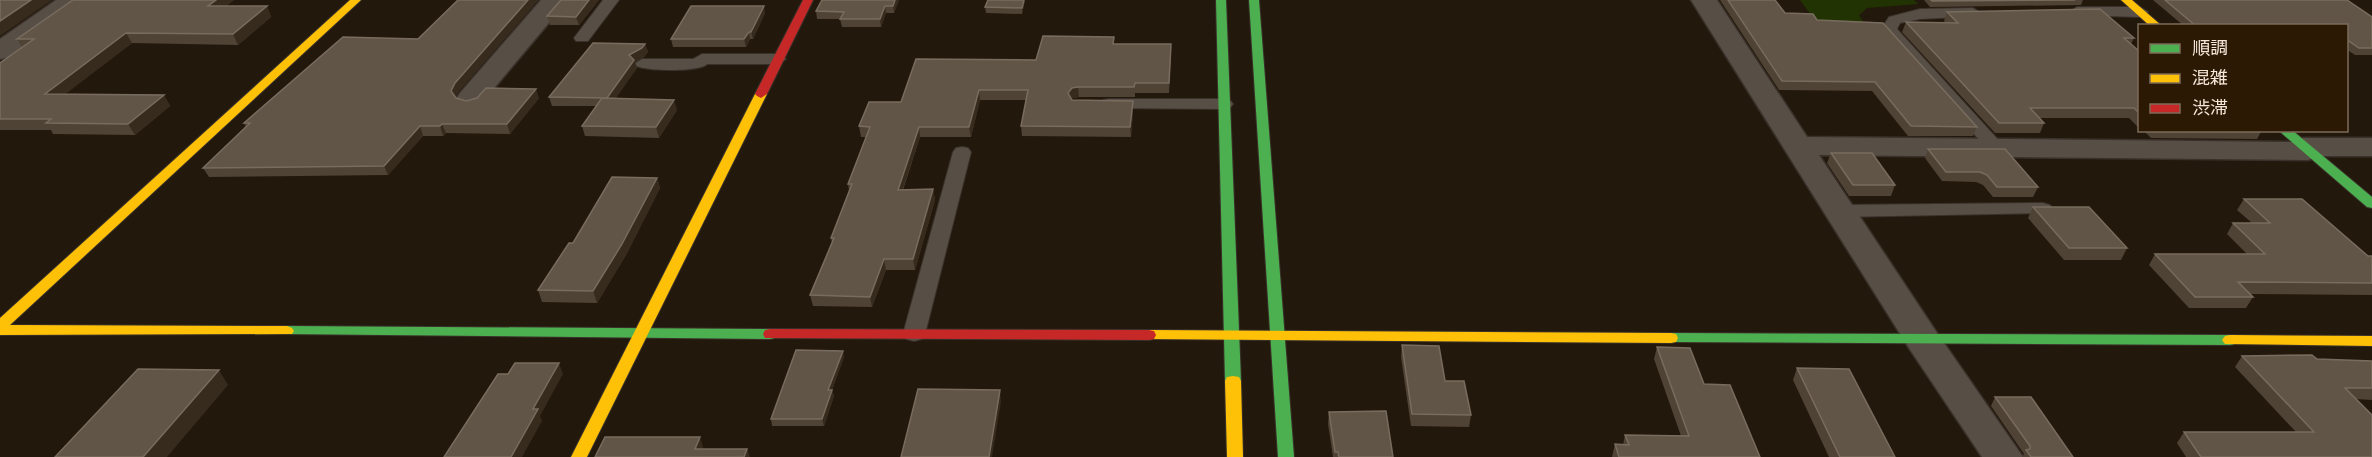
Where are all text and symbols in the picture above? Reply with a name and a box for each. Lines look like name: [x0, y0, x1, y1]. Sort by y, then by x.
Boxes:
legend: [2138, 24, 2348, 132]
text: 順調: [2192, 37, 2228, 59]
text: 混雑: [2192, 67, 2228, 89]
text: 渋滞: [2192, 97, 2228, 119]

